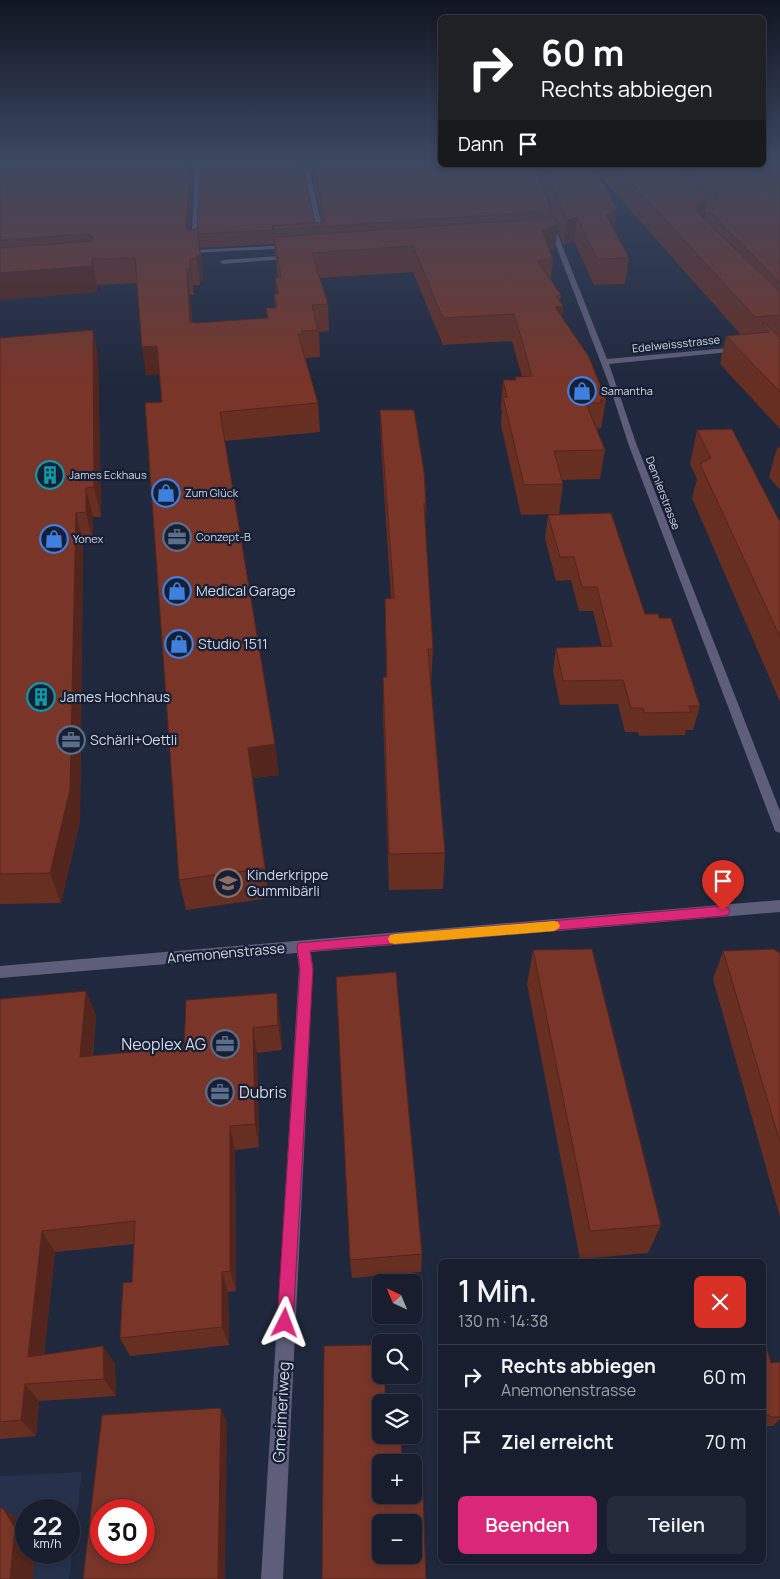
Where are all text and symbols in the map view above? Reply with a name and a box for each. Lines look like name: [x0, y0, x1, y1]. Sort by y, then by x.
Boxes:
text: 60 m: [541, 29, 624, 77]
icon: right: [458, 35, 523, 100]
text: Rechts abbiegen: [541, 74, 713, 104]
icon: arrive: [514, 130, 542, 158]
text: Dann: [458, 131, 504, 157]
street label: Edelweissstrasse: [631, 331, 721, 356]
shop icon: Samantha: [567, 376, 597, 406]
place label: Samantha: [601, 383, 653, 398]
street label: Dennlerstrasse: [643, 454, 685, 532]
building icon: James Eckhaus: [35, 460, 65, 490]
place label: James Eckhaus: [69, 467, 147, 482]
shop icon: Zum Glück: [151, 478, 181, 508]
place label: Zum Glück: [185, 485, 239, 500]
office icon: Conzept-B: [162, 522, 192, 552]
shop icon: Yonex: [39, 524, 69, 554]
place label: Conzept-B: [196, 529, 251, 544]
place label: Yonex: [73, 531, 103, 546]
shop icon: Medical Garage: [162, 576, 192, 606]
place label: Medical Garage: [196, 581, 296, 600]
shop icon: Studio 1511: [164, 629, 194, 659]
place label: Studio 1511: [198, 634, 268, 653]
building icon: James Hochhaus: [26, 682, 56, 712]
place label: James Hochhaus: [60, 687, 170, 706]
office icon: Schärli+Oettli: [56, 725, 86, 755]
place label: Schärli+Oettli: [90, 730, 177, 749]
pin: [702, 860, 744, 911]
place label: Kinderkrippe Gummibärli: [247, 865, 328, 900]
icon: arrive: [709, 867, 737, 895]
school or university icon: Kinderkrippe Gummibärli: [213, 868, 243, 898]
street label: Anemonenstrasse: [166, 938, 286, 967]
office icon: Neoplex AG: [210, 1029, 240, 1059]
place label: Neoplex AG: [121, 1033, 206, 1055]
office icon: Dubris: [205, 1077, 235, 1107]
place label: Dubris: [239, 1081, 287, 1103]
text: 1 Min.: [458, 1270, 537, 1311]
north arrow: [372, 1274, 422, 1324]
map controls: [372, 1274, 422, 1564]
button: close: [694, 1276, 746, 1328]
position arrow: [258, 1296, 310, 1348]
text: 130 m · 14:38: [458, 1310, 548, 1332]
button: search: [372, 1334, 422, 1384]
text: Rechts abbiegen: [501, 1353, 656, 1379]
street label: Gmeimeriweg: [267, 1361, 295, 1463]
icon: right: [458, 1363, 486, 1391]
text: 60 m: [703, 1364, 746, 1390]
text: Anemonenstrasse: [501, 1379, 636, 1401]
button: layers: [372, 1394, 422, 1444]
icon: arrive: [458, 1428, 486, 1456]
text: Ziel erreicht: [501, 1429, 614, 1455]
text: 70 m: [705, 1429, 746, 1455]
button: +: [372, 1454, 422, 1504]
button: Beenden: [458, 1496, 597, 1554]
button: Teilen: [607, 1496, 746, 1554]
speed limit sign: 30: [90, 1499, 155, 1564]
text: 22: [33, 1508, 62, 1543]
button: −: [372, 1514, 422, 1564]
text: km/h: [34, 1535, 61, 1552]

